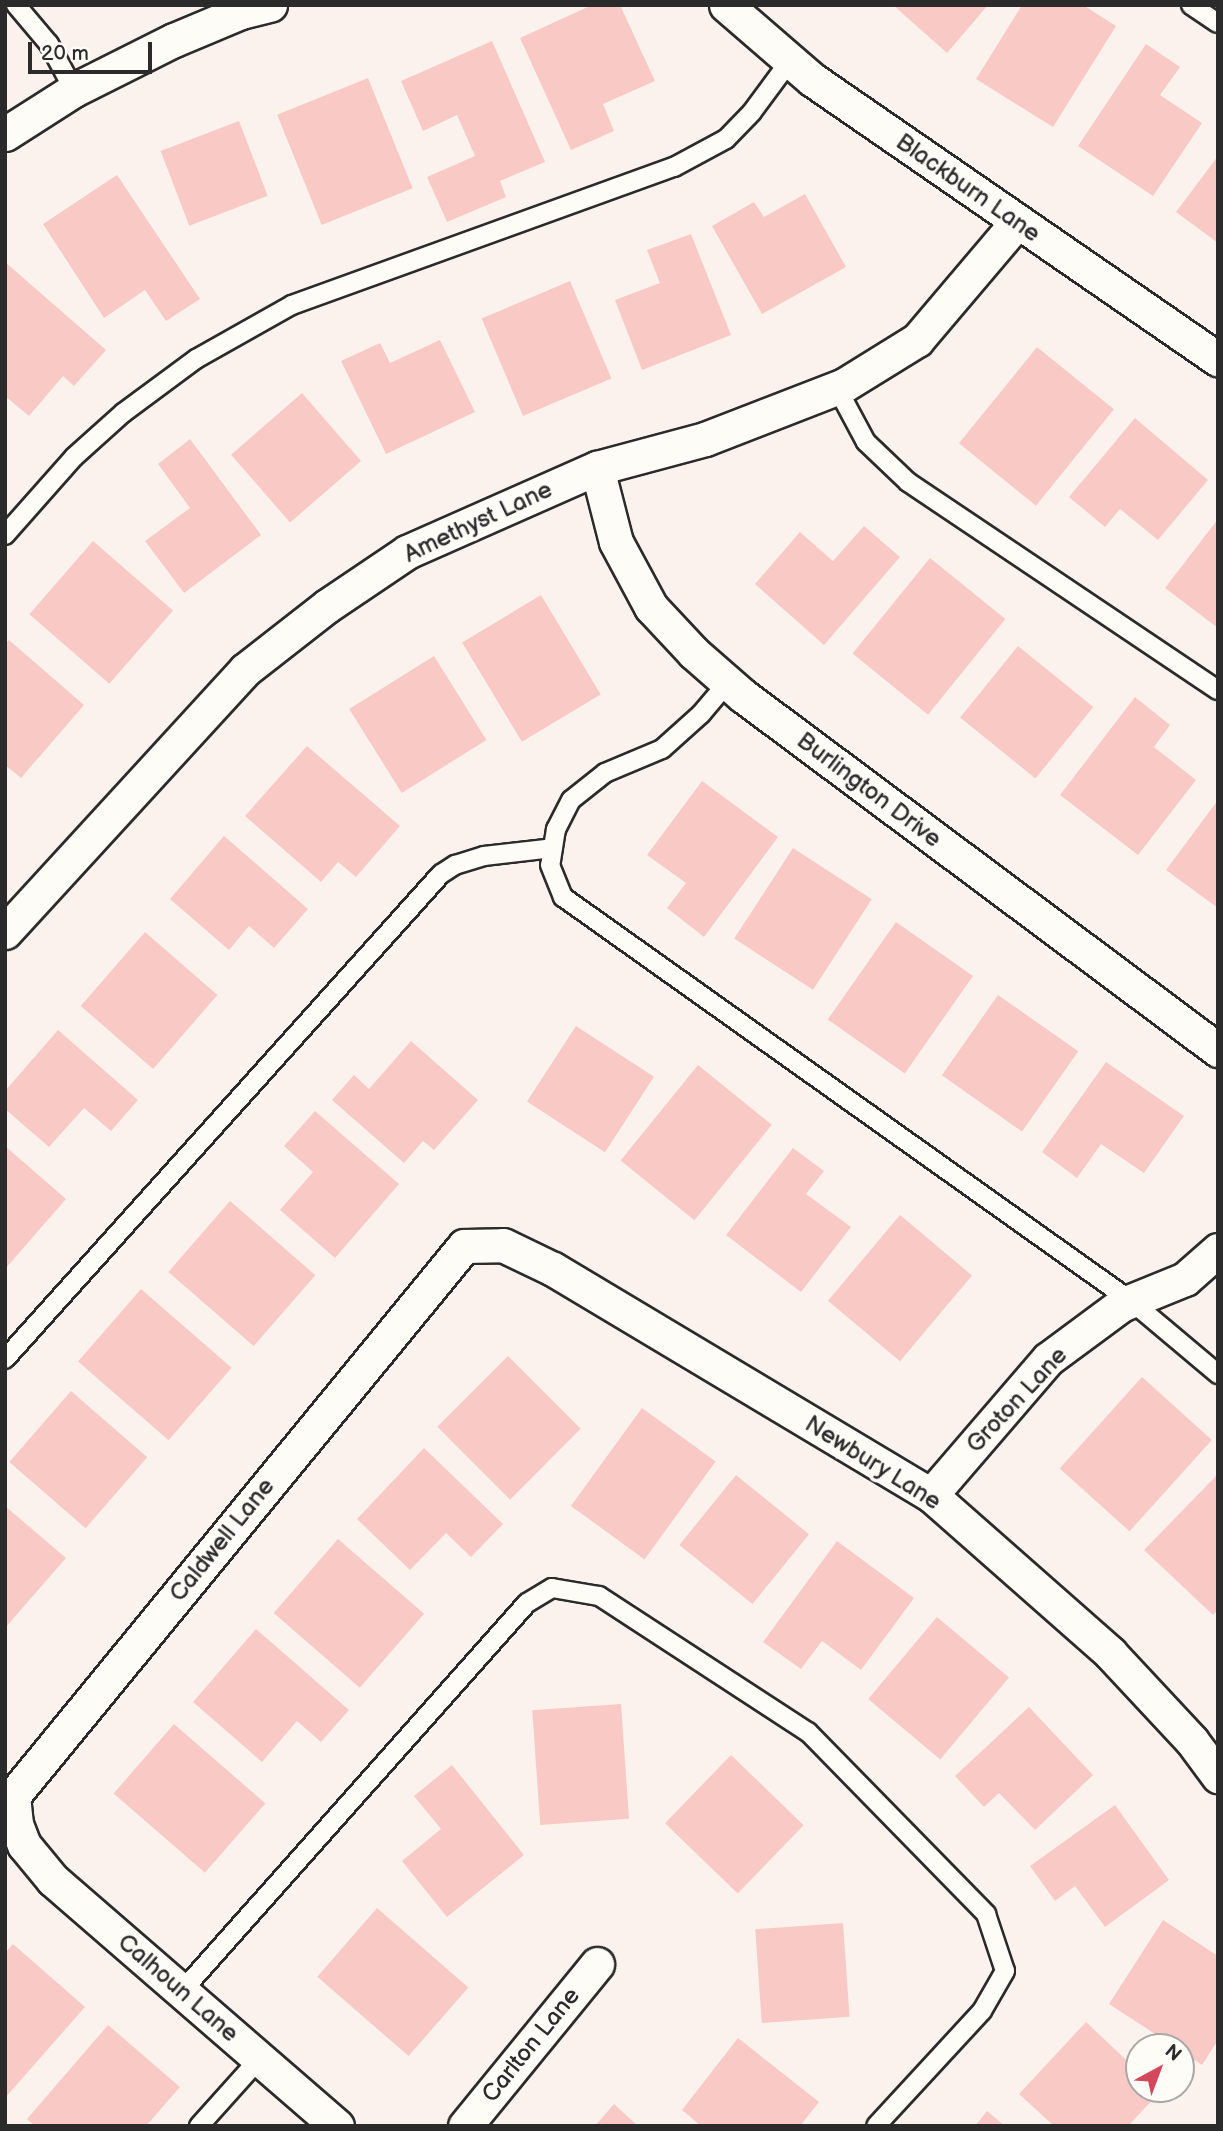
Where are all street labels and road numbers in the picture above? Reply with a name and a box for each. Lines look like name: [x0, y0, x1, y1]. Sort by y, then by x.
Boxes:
street label: Blackburn Lane: [890, 128, 1046, 248]
street label: Amethyst Lane: [399, 475, 557, 569]
street label: Burlington Drive: [791, 726, 947, 854]
street label: Groton Lane: [961, 1341, 1073, 1459]
street label: Newbury Lane: [799, 1409, 947, 1517]
street label: Caldwell Lane: [163, 1472, 281, 1608]
street label: Calhoun Lane: [112, 1928, 244, 2048]
street label: Carlton Lane: [476, 1982, 586, 2108]

